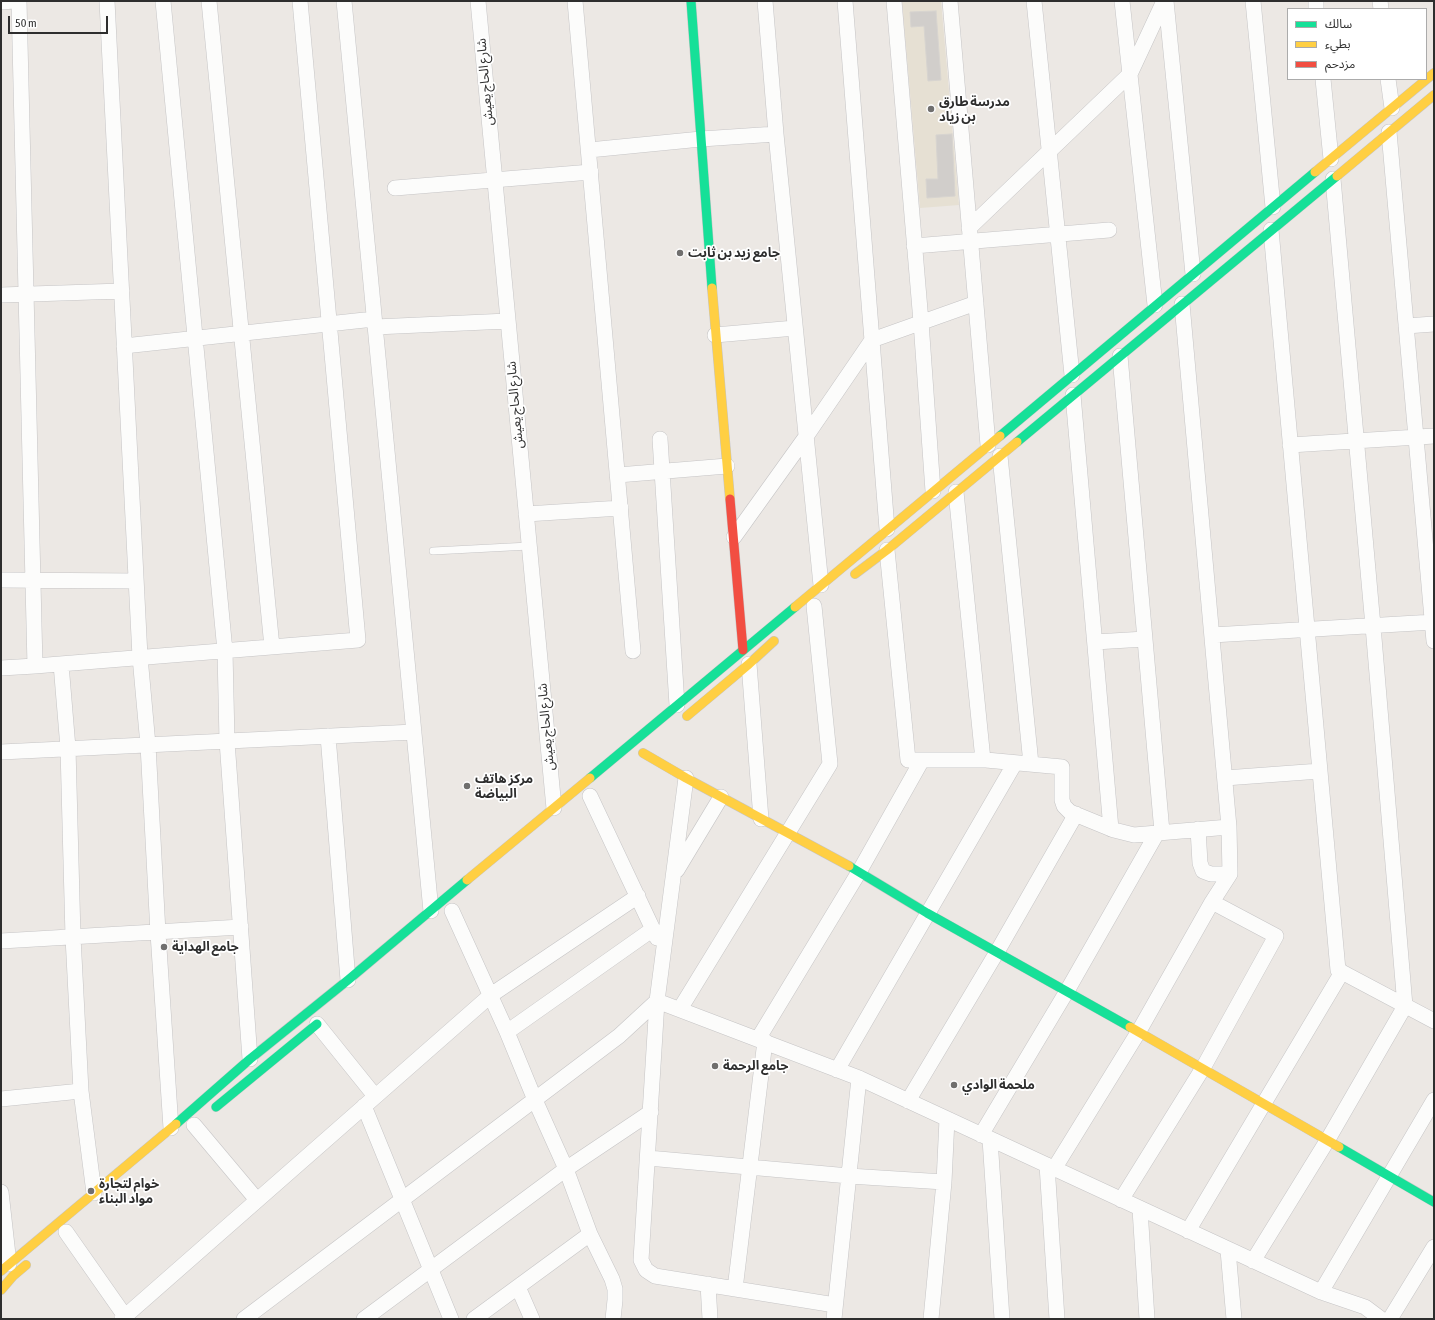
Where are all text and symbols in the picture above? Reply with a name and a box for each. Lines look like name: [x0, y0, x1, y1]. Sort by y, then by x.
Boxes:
scale bar: [10, 8, 110, 34]
legend: [1287, 8, 1427, 80]
text: 50 m: [15, 16, 37, 30]
text: سالك: [1325, 17, 1352, 31]
text: بطيء: [1325, 37, 1351, 51]
street label: شارع الحاج يعيش: [473, 38, 497, 126]
text: مزدحم: [1325, 57, 1355, 71]
place label: مدرسة طارق بن زياد: [939, 94, 1010, 125]
marker: مدرسة طارق بن زياد: [926, 104, 936, 114]
place label: جامع زيد بن ثابت: [688, 245, 780, 261]
marker: جامع زيد بن ثابت: [675, 248, 685, 258]
street label: شارع الحاج يعيش: [503, 361, 527, 449]
street label: شارع الحاج يعيش: [534, 683, 558, 771]
place label: مركز هاتف البياضة: [475, 771, 533, 802]
marker: مركز هاتف البياضة: [462, 781, 472, 791]
place label: جامع الهداية: [172, 939, 239, 955]
marker: جامع الهداية: [159, 942, 169, 952]
place label: جامع الرحمة: [723, 1058, 788, 1074]
marker: جامع الرحمة: [710, 1061, 720, 1071]
place label: ملحمة الوادي: [962, 1077, 1035, 1093]
marker: ملحمة الوادي: [949, 1080, 959, 1090]
place label: خوام لتجارة مواد البناء: [99, 1176, 159, 1207]
marker: خوام لتجارة مواد البناء: [86, 1186, 96, 1196]

